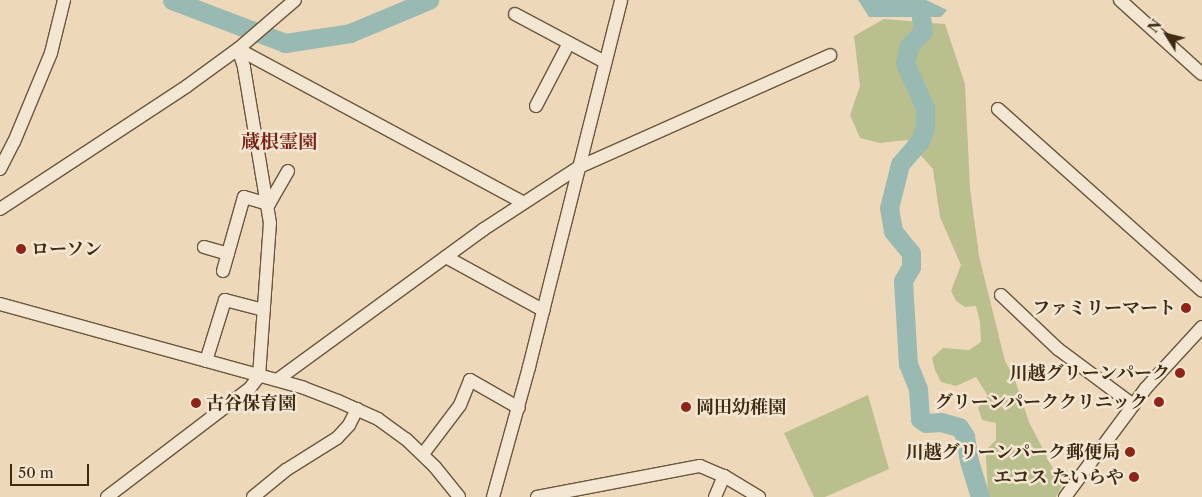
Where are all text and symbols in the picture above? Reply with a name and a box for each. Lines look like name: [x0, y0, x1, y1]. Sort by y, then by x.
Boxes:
north arrow: [1142, 10, 1192, 60]
text: N: [1144, 16, 1166, 36]
district label: 蔵根霊園: [241, 131, 317, 153]
place label: ローソン: [31, 238, 103, 260]
marker: ローソン: [15, 243, 27, 255]
place label: ファミリーマート: [1032, 297, 1176, 319]
marker: ファミリーマート: [1180, 302, 1192, 314]
place label: 川越グリーンパーク: [1008, 362, 1170, 384]
marker: 川越グリーンパーク: [1174, 367, 1186, 379]
place label: グリーンパーククリニック: [932, 391, 1148, 413]
place label: 古谷保育園: [206, 392, 296, 414]
marker: グリーンパーククリニック: [1152, 395, 1166, 409]
place label: 岡田幼稚園: [696, 396, 786, 418]
marker: 古谷保育園: [190, 397, 202, 409]
marker: 岡田幼稚園: [680, 401, 692, 413]
place label: 川越グリーンパーク郵便局: [904, 441, 1120, 463]
marker: 川越グリーンパーク郵便局: [1124, 446, 1136, 458]
scale bar: [12, 454, 91, 486]
text: 50 m: [18, 463, 54, 482]
place label: エコス たいらや: [993, 466, 1124, 488]
marker: エコス たいらや: [1128, 471, 1140, 483]

